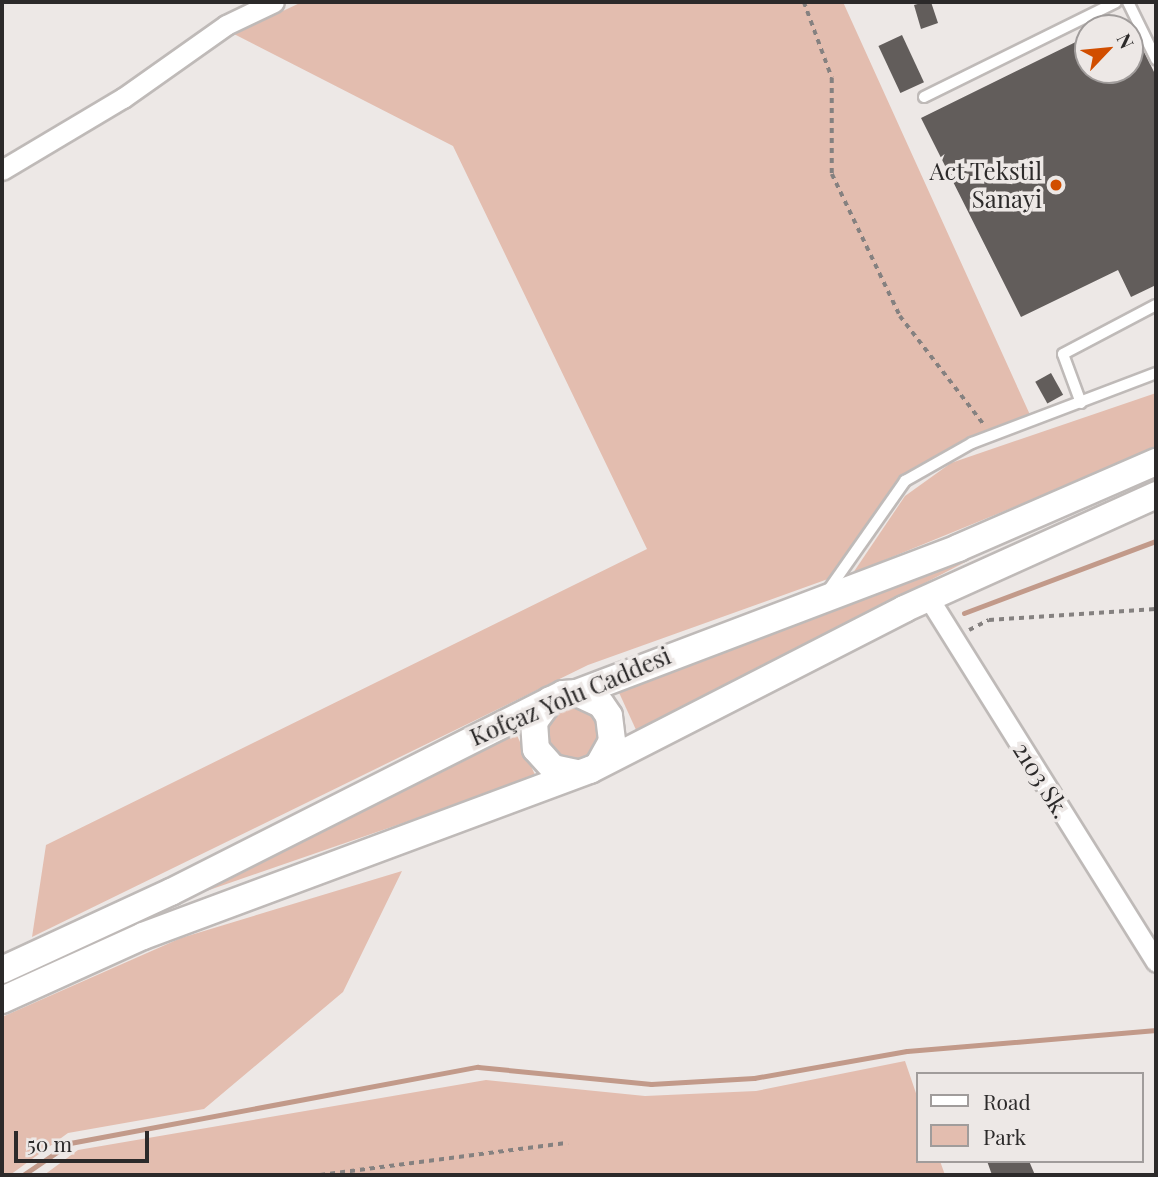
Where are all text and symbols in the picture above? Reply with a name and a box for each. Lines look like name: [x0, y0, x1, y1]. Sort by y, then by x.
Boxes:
north arrow: [1074, 14, 1144, 84]
text: N: [1111, 29, 1141, 53]
place label: Act Tekstil Sanayi: [928, 157, 1042, 213]
marker: Act Tekstil Sanayi: [1048, 177, 1064, 193]
street label: Kofçaz Yolu Caddesi: [465, 641, 675, 751]
street label: 2103 Sk.: [1008, 737, 1076, 823]
legend: [916, 1072, 1144, 1163]
text: Road: [983, 1087, 1031, 1115]
scale bar: [18, 1118, 152, 1162]
text: Park: [983, 1122, 1026, 1150]
text: 50 m: [27, 1129, 72, 1157]

